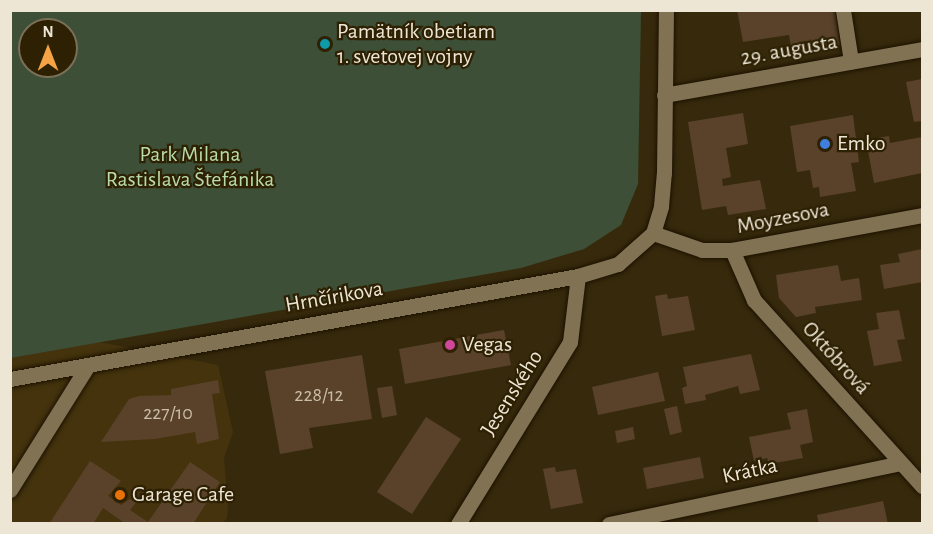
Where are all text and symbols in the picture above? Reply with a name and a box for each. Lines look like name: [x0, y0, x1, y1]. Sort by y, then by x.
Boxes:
north arrow: [18, 18, 78, 78]
place label: Pamätník obetiam 1. svetovej vojny: [337, 18, 495, 70]
text: N: [42, 24, 54, 40]
street label: 29. augusta: [739, 29, 839, 71]
marker: Pamätník obetiam 1. svetovej vojny: [318, 37, 332, 51]
place label: Emko: [837, 131, 885, 157]
marker: Emko: [818, 137, 832, 151]
park label: Park Milana Rastislava Štefánika: [106, 141, 274, 192]
street label: Moyzesova: [735, 196, 831, 240]
street label: Hrnčírikova: [283, 275, 385, 319]
street label: Októbrová: [796, 316, 876, 400]
place label: Vegas: [462, 332, 512, 358]
marker: Vegas: [443, 338, 457, 352]
street label: Jesenského: [475, 345, 549, 441]
house number: 228/12: [294, 383, 344, 407]
house number: 227/10: [143, 401, 193, 425]
street label: Krátka: [720, 452, 780, 490]
place label: Garage Cafe: [132, 482, 234, 508]
marker: Garage Cafe: [113, 488, 127, 502]

